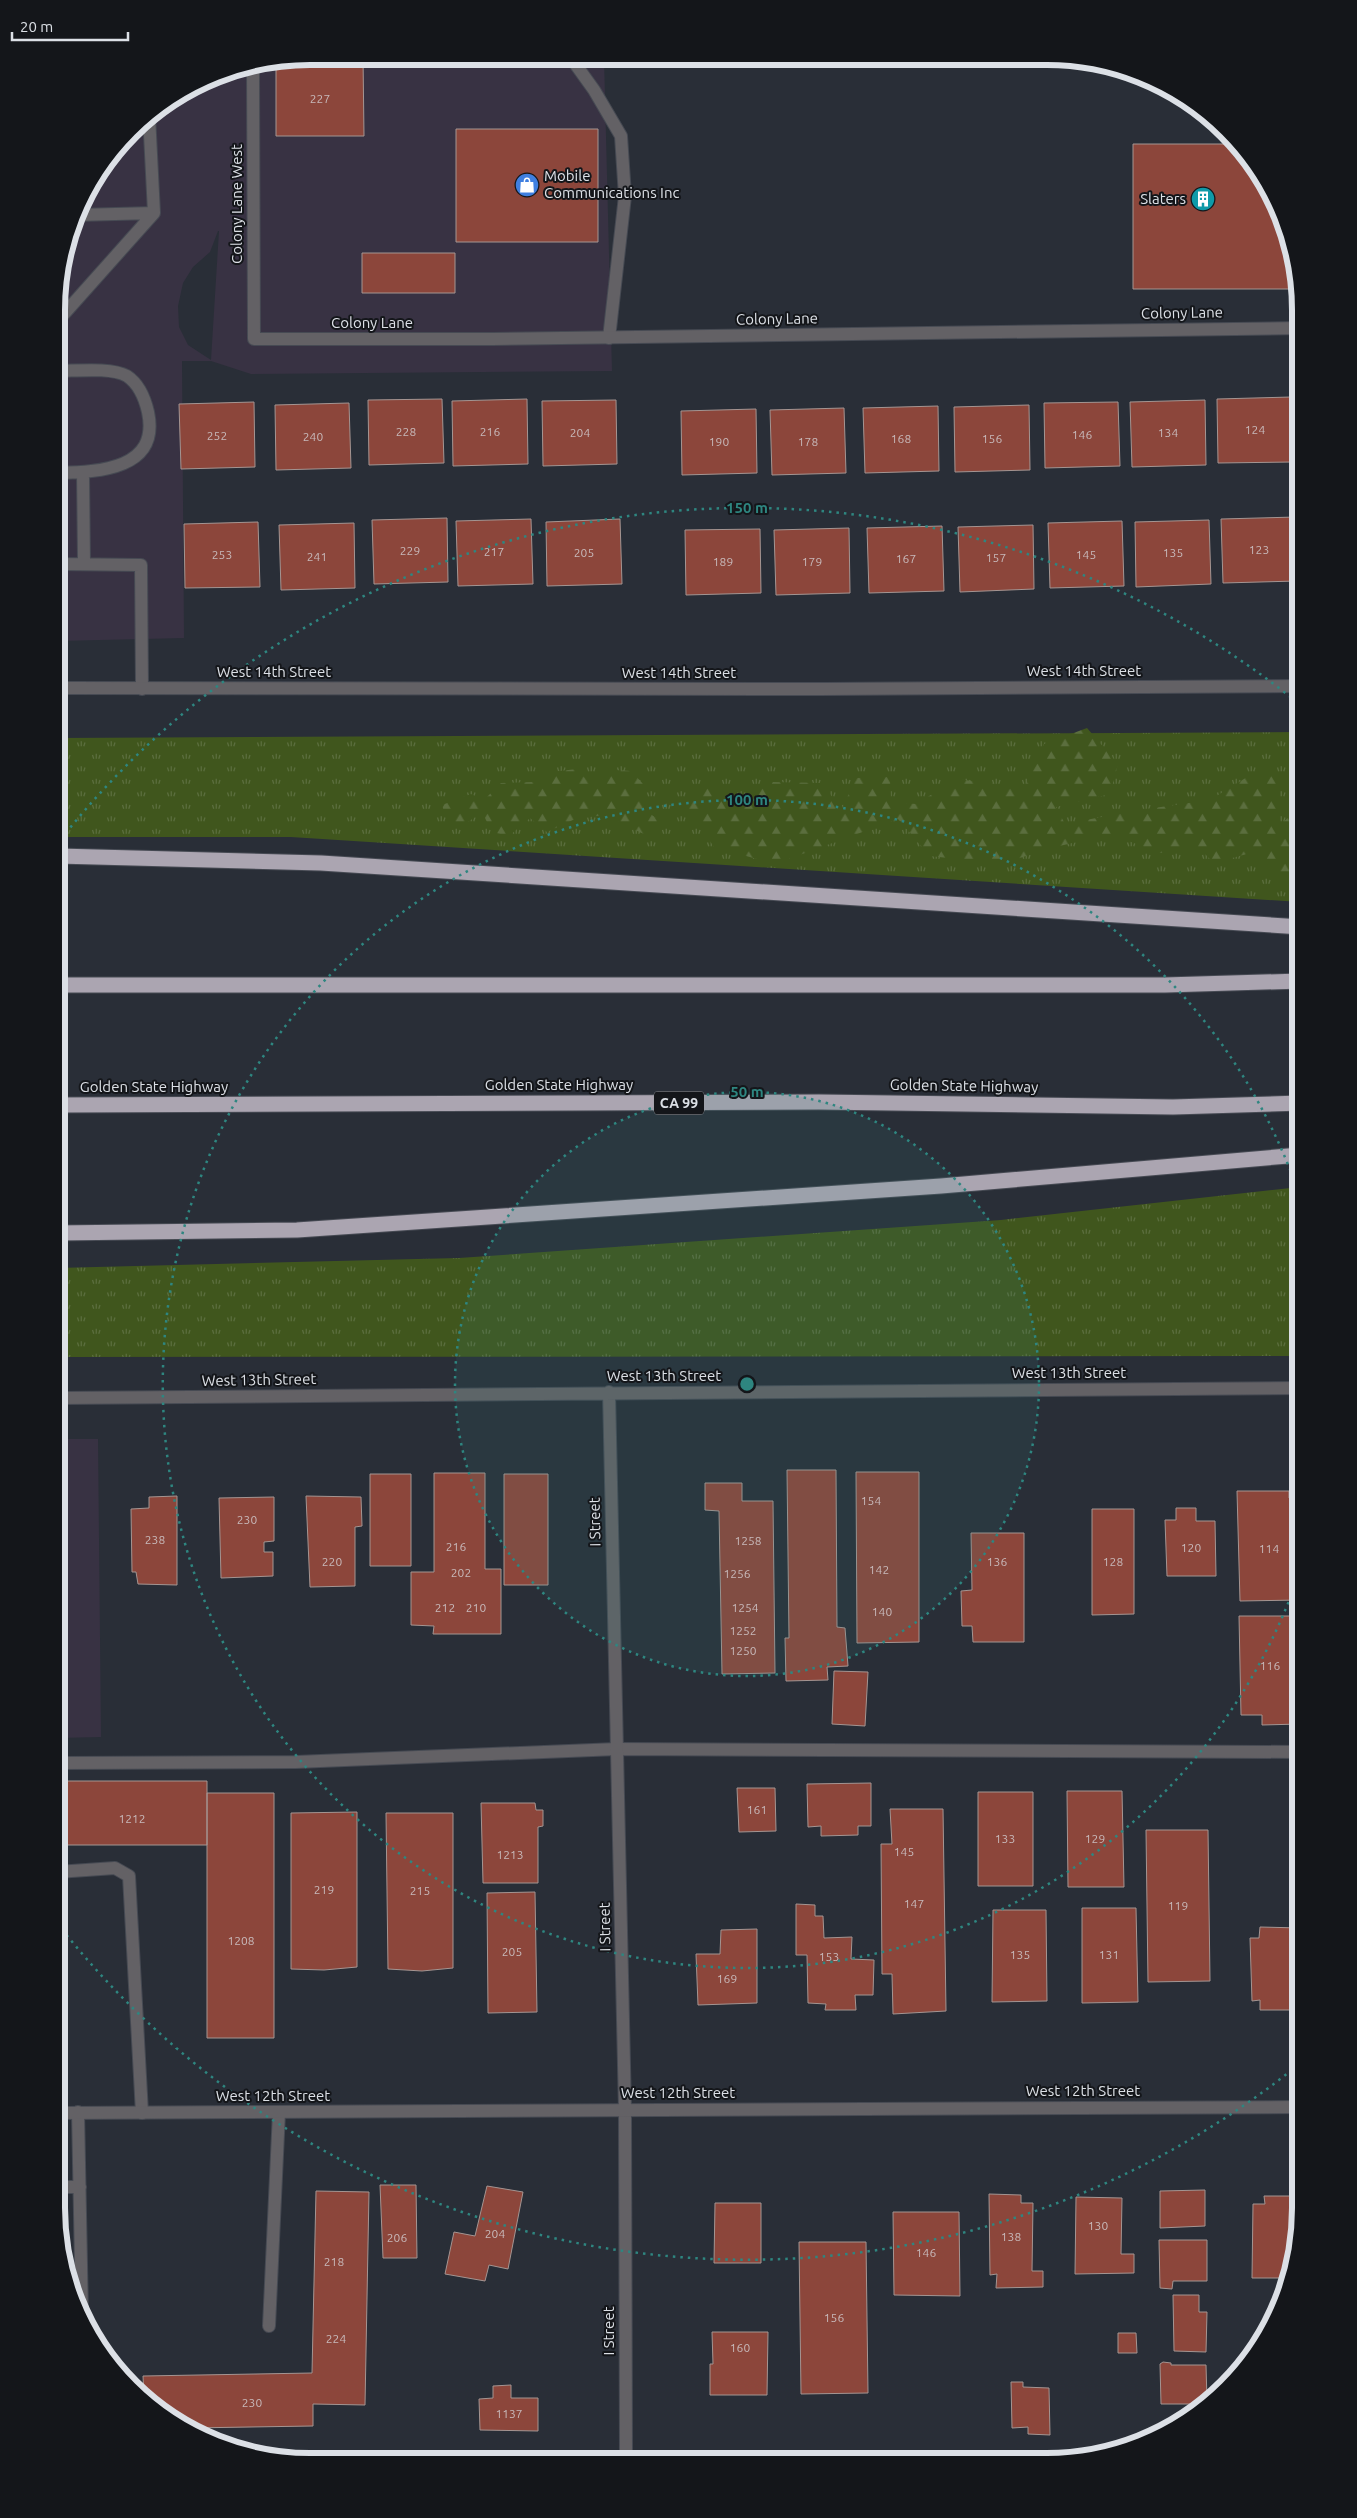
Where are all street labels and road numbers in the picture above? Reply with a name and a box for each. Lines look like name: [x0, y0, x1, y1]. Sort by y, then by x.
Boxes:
street label: Colony Lane West: [228, 144, 245, 264]
street label: Colony Lane: [1141, 303, 1223, 322]
street label: Colony Lane: [736, 309, 818, 328]
street label: Colony Lane: [331, 314, 413, 331]
street label: West 14th Street: [1027, 662, 1141, 679]
street label: West 14th Street: [217, 663, 331, 680]
street label: West 14th Street: [622, 664, 736, 681]
street label: Golden State Highway: [485, 1076, 633, 1093]
street label: Golden State Highway: [890, 1076, 1038, 1095]
street label: Golden State Highway: [80, 1078, 228, 1095]
road number: CA 99: [654, 1092, 704, 1114]
street label: West 13th Street: [1012, 1364, 1126, 1381]
street label: West 13th Street: [607, 1367, 721, 1384]
street label: West 13th Street: [202, 1370, 316, 1389]
street label: I Street: [586, 1497, 603, 1547]
street label: I Street: [596, 1902, 613, 1952]
street label: West 12th Street: [1026, 2082, 1140, 2099]
street label: West 12th Street: [621, 2084, 735, 2101]
street label: West 12th Street: [216, 2087, 330, 2104]
street label: I Street: [600, 2306, 617, 2356]

